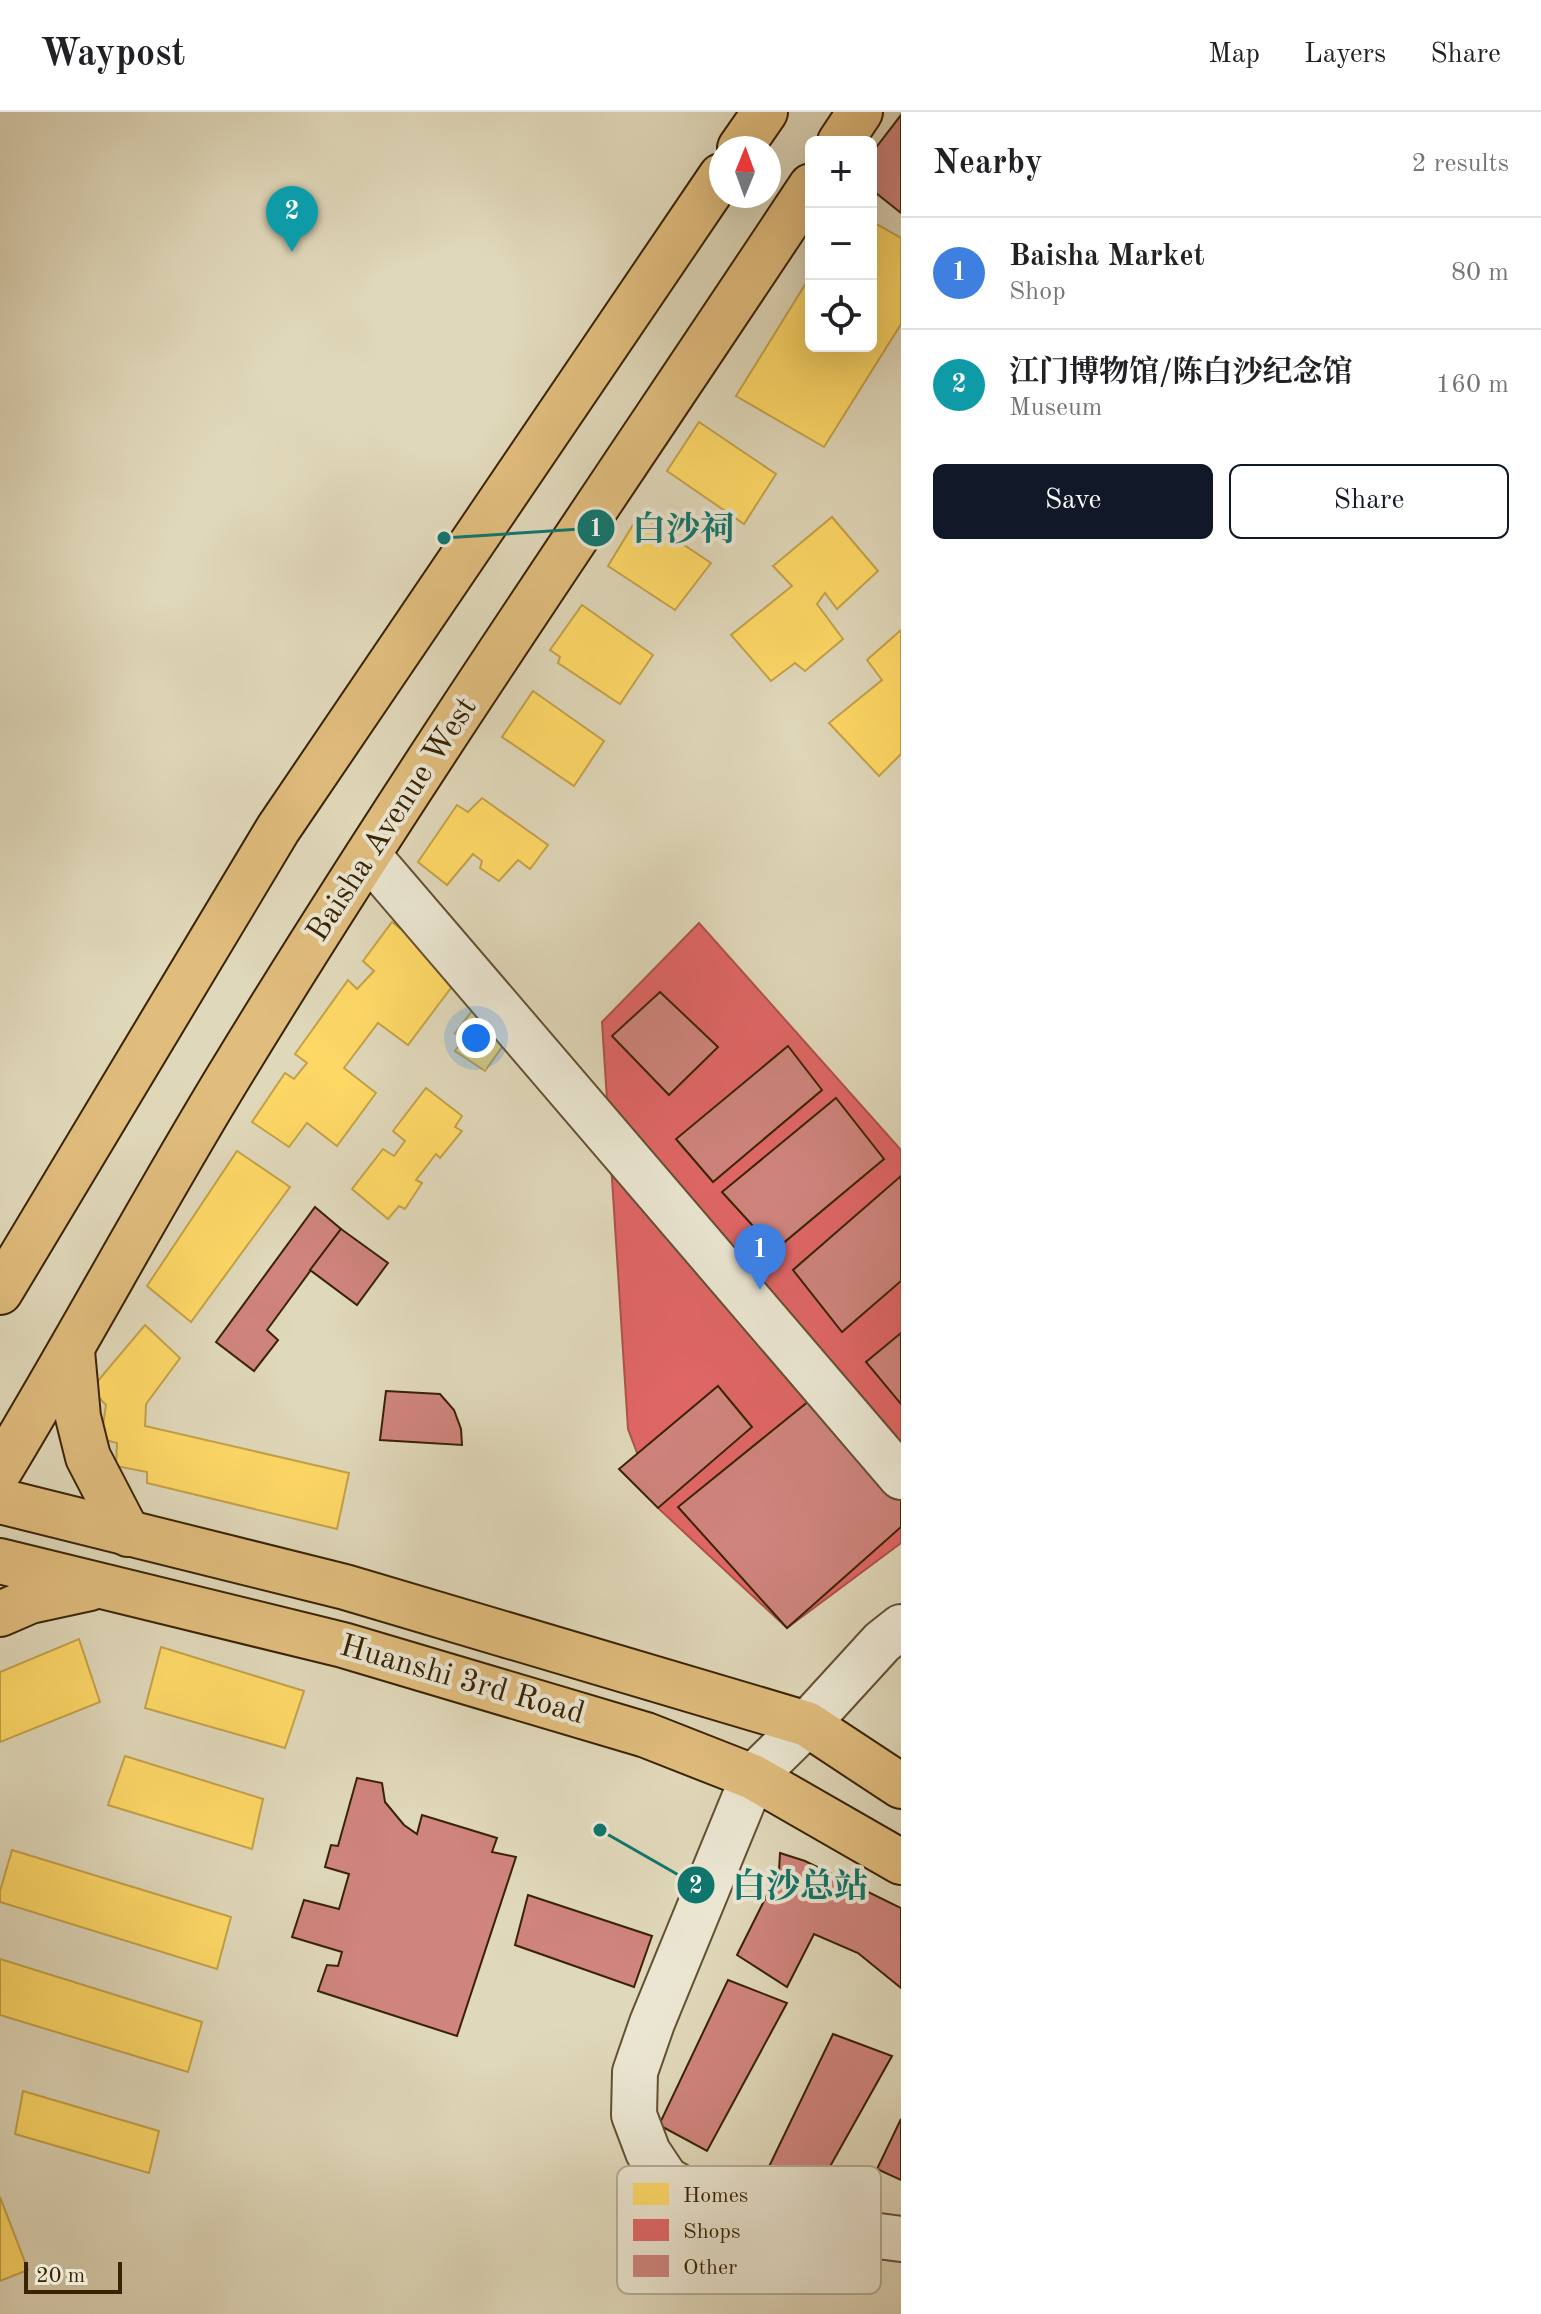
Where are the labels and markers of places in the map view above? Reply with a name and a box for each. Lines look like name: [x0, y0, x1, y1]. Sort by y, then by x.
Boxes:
pin: 2: [266, 186, 318, 252]
callout: 白沙祠: [576, 499, 750, 557]
pin: 1: [734, 1224, 786, 1290]
callout: 白沙总站: [676, 1856, 884, 1914]

